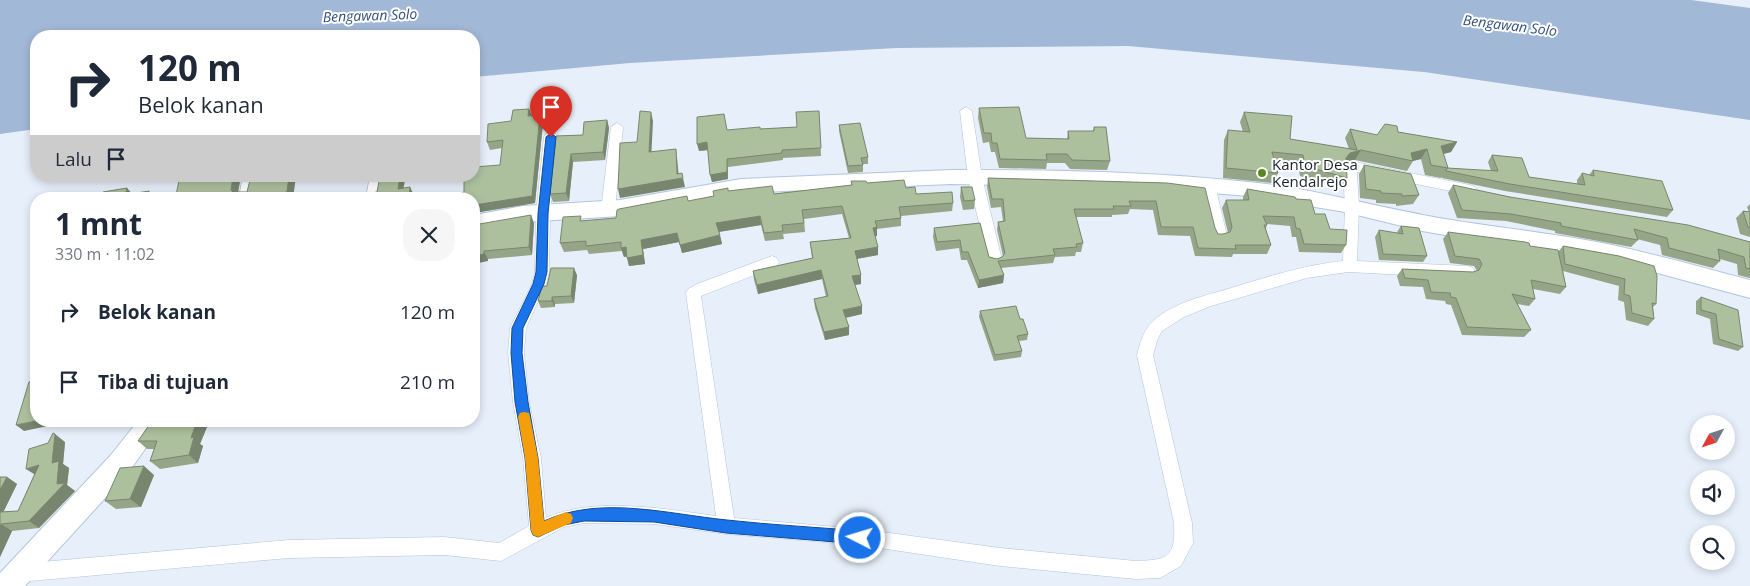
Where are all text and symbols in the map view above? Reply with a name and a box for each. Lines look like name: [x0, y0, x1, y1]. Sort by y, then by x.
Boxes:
water label: Bengawan Solo: [322, 4, 418, 26]
water label: Bengawan Solo: [1462, 10, 1558, 40]
text: 120 m: [138, 44, 242, 91]
icon: right: [55, 50, 120, 115]
pin: [530, 86, 572, 137]
text: Belok kanan: [138, 89, 264, 119]
icon: arrive: [537, 93, 565, 121]
icon: arrive: [102, 145, 130, 173]
text: Lalu: [55, 146, 92, 172]
place label: Kantor Desa Kendalrejo: [1272, 154, 1358, 191]
marker: Kantor Desa Kendalrejo: [1256, 167, 1268, 179]
text: 1 mnt: [55, 203, 142, 244]
button: close: [403, 209, 455, 261]
text: 330 m · 11:02: [55, 243, 155, 265]
icon: right: [55, 298, 83, 326]
text: Belok kanan: [98, 299, 216, 325]
text: 120 m: [400, 299, 455, 325]
icon: arrive: [55, 368, 83, 396]
text: Tiba di tujuan: [98, 369, 229, 395]
text: 210 m: [400, 369, 455, 395]
north arrow: [1690, 415, 1735, 460]
map controls: [1690, 415, 1735, 570]
button: sound: [1690, 470, 1735, 515]
position arrow: [833, 511, 885, 563]
button: search: [1690, 525, 1735, 570]

